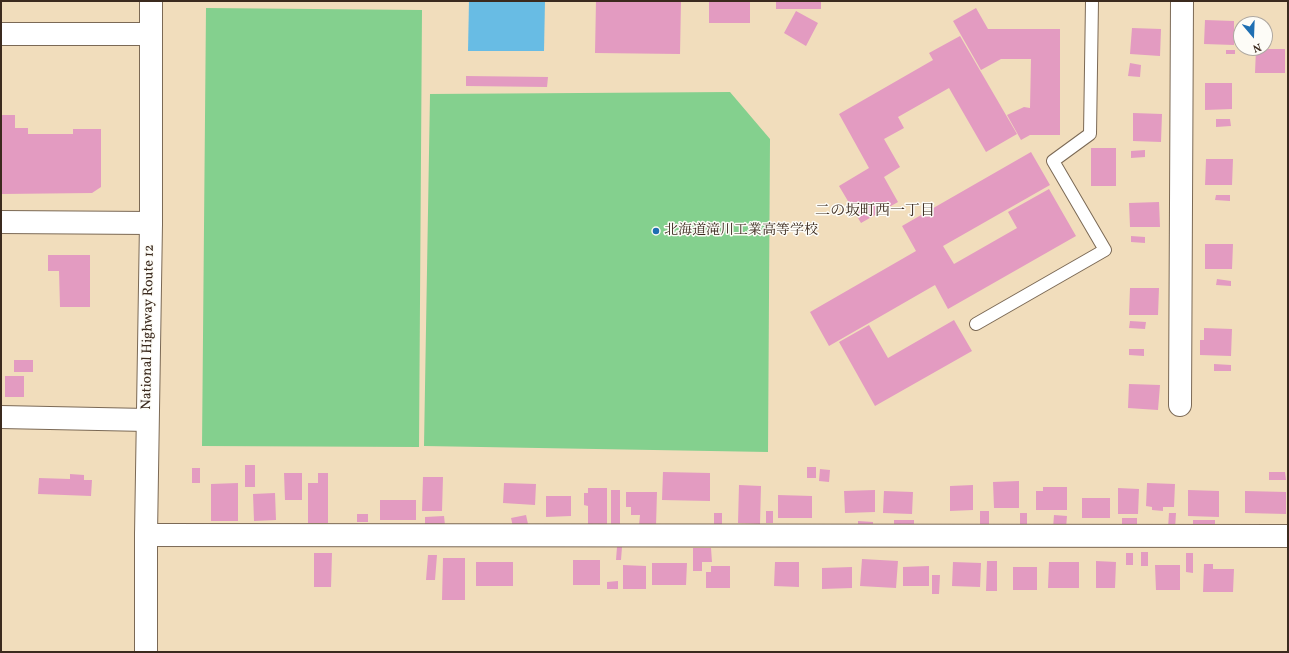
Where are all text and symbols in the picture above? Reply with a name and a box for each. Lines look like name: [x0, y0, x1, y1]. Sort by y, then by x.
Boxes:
north arrow: [1233, 16, 1273, 56]
text: N: [1251, 38, 1263, 55]
district label: 二の坂町西一丁目: [815, 203, 935, 221]
place label: 北海道滝川工業高等学校: [664, 223, 818, 239]
marker: 北海道滝川工業高等学校: [651, 226, 661, 236]
street label: National Highway Route 12: [139, 244, 159, 410]

